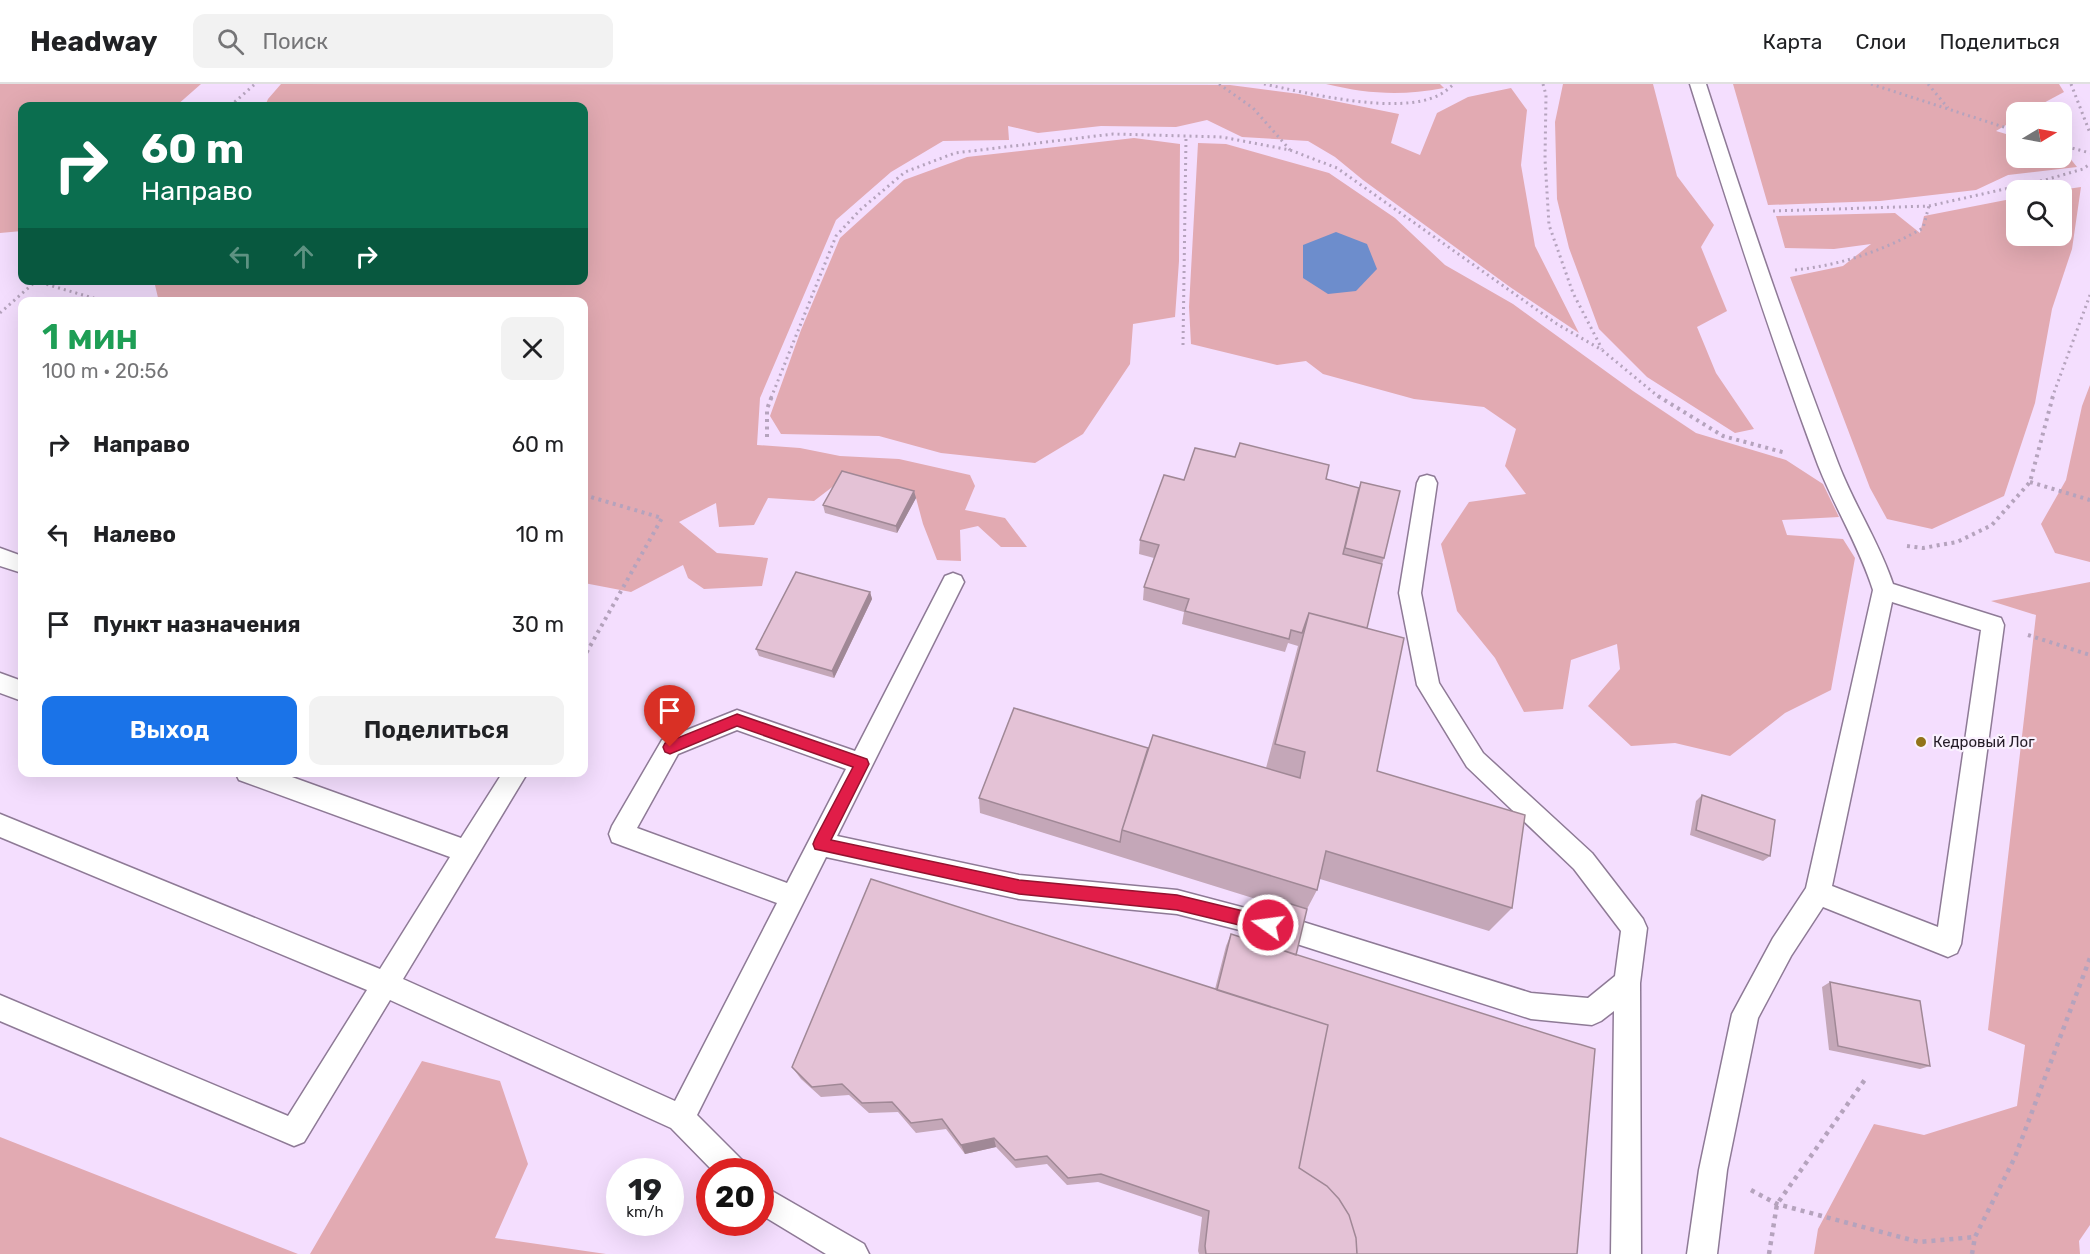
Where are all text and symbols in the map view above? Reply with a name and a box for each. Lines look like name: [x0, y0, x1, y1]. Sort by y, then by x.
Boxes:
search box: [193, 14, 613, 68]
text: Headway: [30, 25, 157, 58]
icon: search: [214, 25, 247, 58]
text: Поиск: [262, 28, 328, 55]
text: Карта: [1762, 29, 1822, 54]
text: Слои: [1855, 29, 1906, 54]
text: Поделиться: [1939, 29, 2060, 54]
north arrow: [2006, 102, 2072, 168]
map controls: [2006, 102, 2072, 246]
text: 60 m: [141, 124, 244, 174]
icon: right: [42, 126, 120, 204]
text: Направо: [141, 175, 253, 207]
button: search: [2006, 180, 2072, 246]
icon: left: [224, 240, 257, 273]
icon: ahead: [287, 240, 320, 273]
icon: right: [350, 240, 383, 273]
text: 1 мин: [42, 315, 138, 358]
button: close: [501, 317, 564, 380]
text: 100 m · 20:56: [42, 359, 169, 383]
icon: right: [42, 428, 75, 461]
text: Направо: [93, 431, 190, 458]
text: 60 m: [512, 431, 564, 458]
icon: left: [42, 518, 75, 551]
text: Налево: [93, 521, 176, 548]
text: 10 m: [516, 521, 564, 548]
icon: arrive: [42, 608, 75, 641]
text: Пункт назначения: [93, 611, 301, 638]
text: 30 m: [512, 611, 564, 638]
pin: [644, 685, 695, 747]
icon: arrive: [653, 694, 686, 727]
button: Выход: [42, 696, 297, 765]
button: Поделиться: [309, 696, 564, 765]
place label: Кедровый Лог: [1933, 733, 2035, 751]
marker: Кедровый Лог: [1914, 735, 1928, 749]
position arrow: [1236, 893, 1300, 957]
speed limit sign: 20: [696, 1158, 774, 1236]
text: 19: [628, 1172, 662, 1208]
text: km/h: [626, 1203, 664, 1221]

